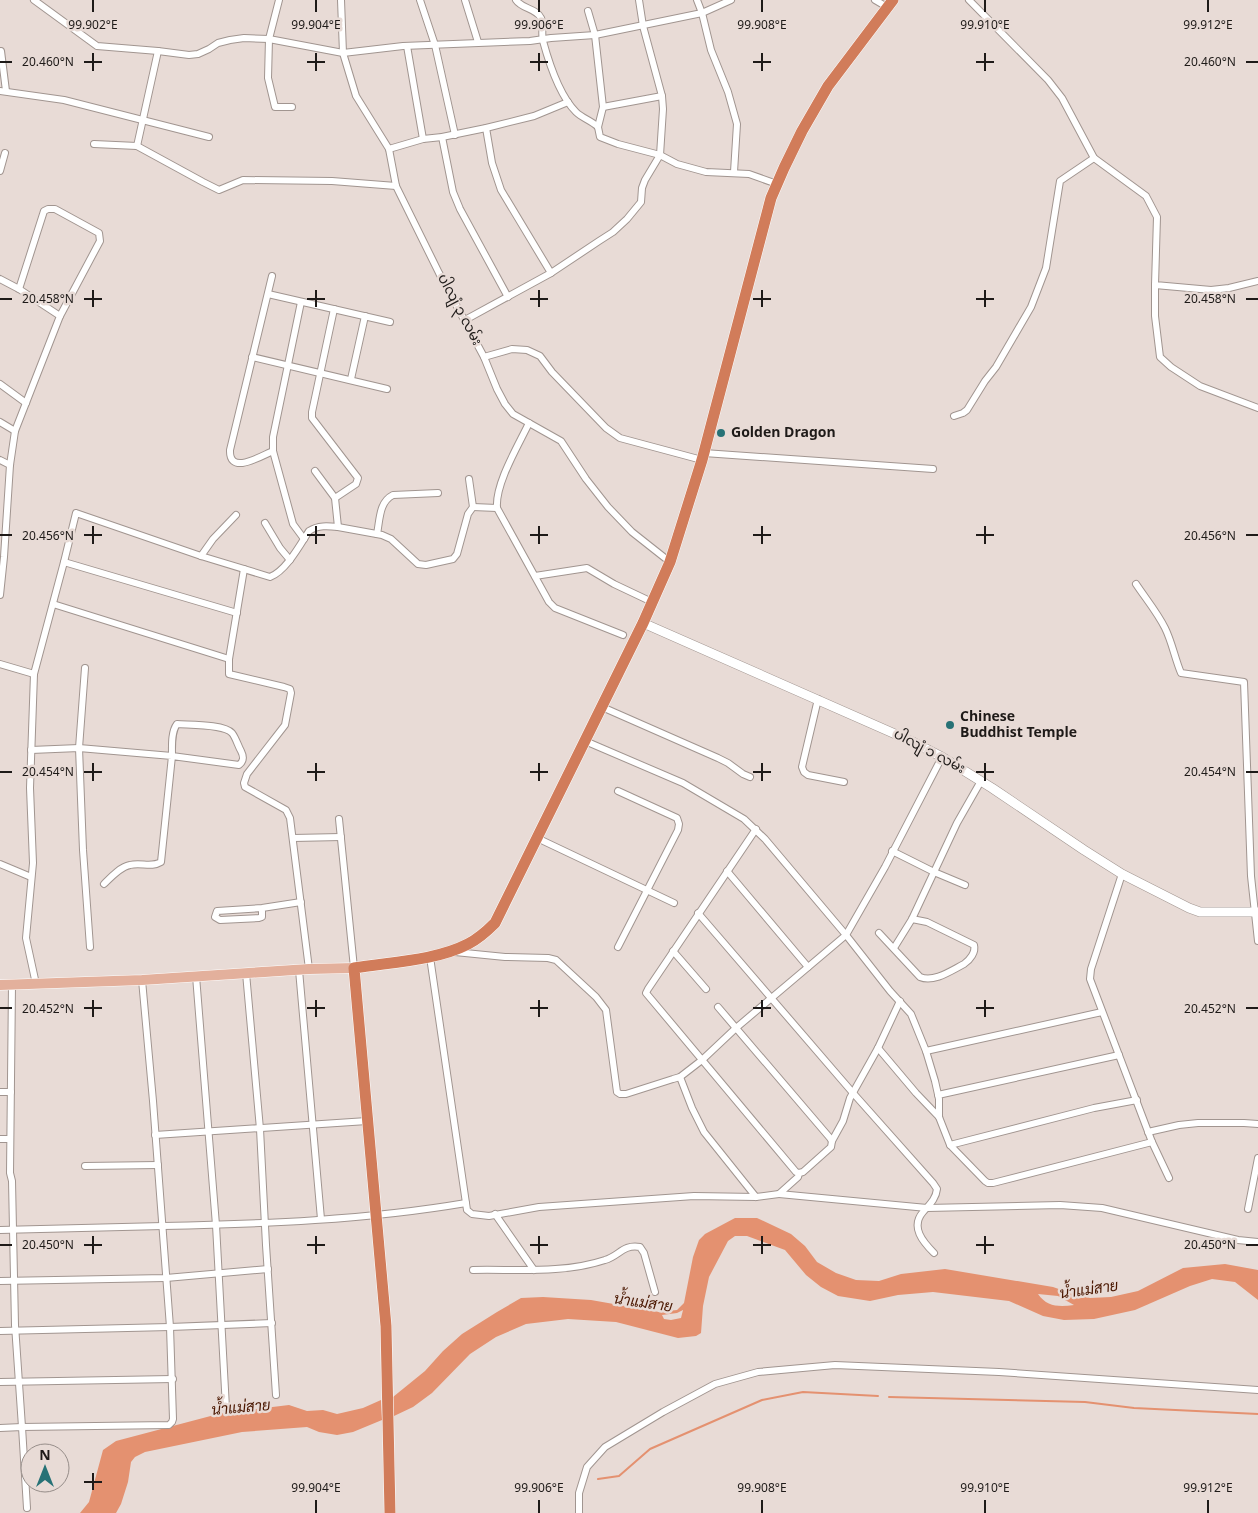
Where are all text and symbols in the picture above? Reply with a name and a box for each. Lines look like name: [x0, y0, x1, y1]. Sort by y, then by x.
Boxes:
text: 99.902°E: [68, 13, 118, 39]
text: 99.904°E: [291, 13, 341, 39]
text: 99.906°E: [514, 13, 564, 39]
text: 99.908°E: [737, 13, 787, 39]
text: 99.910°E: [960, 13, 1010, 39]
text: 99.912°E: [1183, 13, 1233, 39]
text: 20.460°N: [22, 50, 74, 76]
text: 20.460°N: [1184, 50, 1236, 76]
street label: ပါလျံ ၃ လမ်း: [427, 268, 491, 352]
text: 20.458°N: [22, 287, 74, 313]
text: 20.458°N: [1184, 287, 1236, 313]
place label: Golden Dragon: [731, 418, 836, 449]
marker: Golden Dragon: [715, 427, 727, 439]
text: 20.456°N: [22, 524, 74, 550]
text: 20.456°N: [1184, 524, 1236, 550]
place label: Chinese Buddhist Temple: [960, 702, 1077, 749]
marker: Chinese Buddhist Temple: [944, 719, 956, 731]
street label: ပါလျံ ၁ လမ်း: [887, 720, 971, 784]
text: 20.454°N: [22, 760, 74, 786]
text: 20.454°N: [1184, 760, 1236, 786]
text: 20.452°N: [22, 997, 74, 1023]
text: 20.452°N: [1184, 997, 1236, 1023]
text: 20.450°N: [22, 1233, 74, 1259]
text: 20.450°N: [1184, 1233, 1236, 1259]
water label: น้ำแม่สาย: [1057, 1270, 1121, 1311]
water label: น้ำแม่สาย: [611, 1284, 675, 1325]
water label: น้ำแม่สาย: [210, 1390, 272, 1428]
text: N: [39, 1441, 51, 1472]
north arrow: [20, 1443, 70, 1493]
text: 99.904°E: [291, 1476, 341, 1502]
text: 99.906°E: [514, 1476, 564, 1502]
text: 99.908°E: [737, 1476, 787, 1502]
text: 99.910°E: [960, 1476, 1010, 1502]
text: 99.912°E: [1183, 1476, 1233, 1502]

